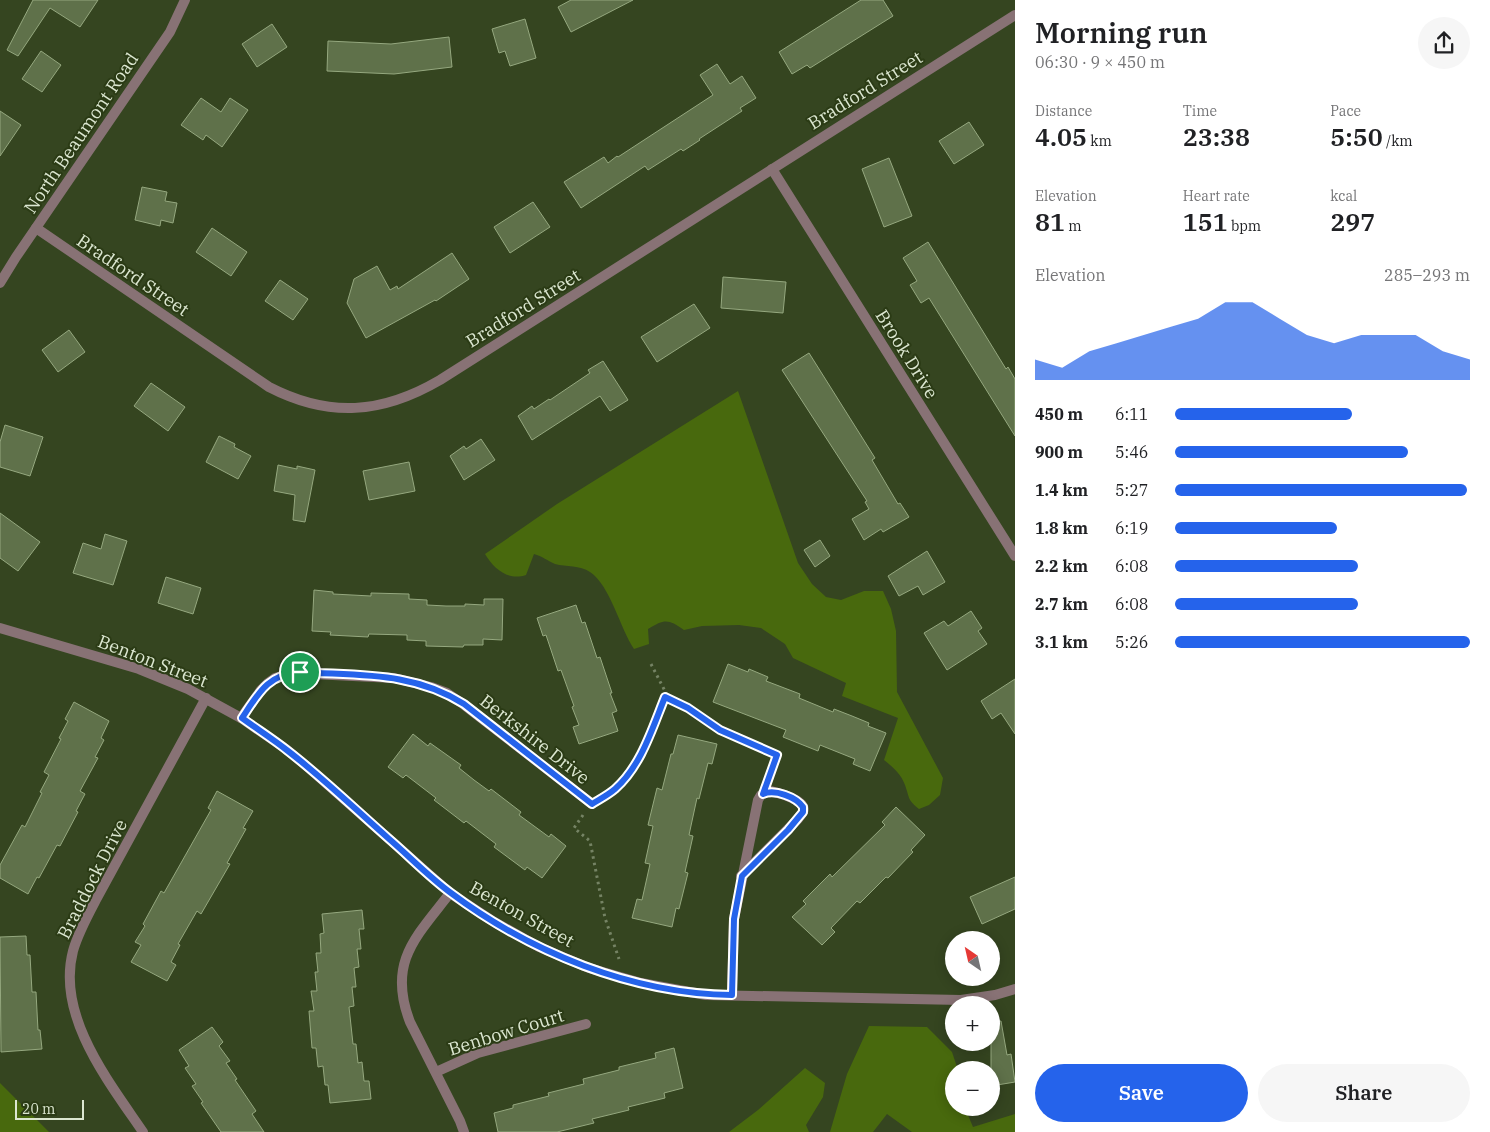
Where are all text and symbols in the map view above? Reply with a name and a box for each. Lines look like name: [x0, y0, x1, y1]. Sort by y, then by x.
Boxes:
text: Morning run: [1035, 14, 1208, 51]
button: share: [1418, 17, 1470, 69]
street label: Bradford Street: [803, 46, 927, 134]
street label: North Beaumont Road: [19, 48, 143, 218]
text: 06:30 · 9 × 450 m: [1035, 52, 1165, 72]
text: Distance: [1035, 102, 1092, 120]
text: Time: [1183, 102, 1217, 120]
text: Pace: [1330, 102, 1361, 120]
text: 4.05: [1035, 120, 1087, 153]
text: 23:38: [1183, 120, 1250, 153]
text: 5:50: [1330, 120, 1383, 153]
text: km: [1087, 132, 1112, 150]
text: /km: [1383, 132, 1413, 150]
text: Elevation: [1035, 187, 1097, 205]
text: Heart rate: [1183, 187, 1250, 205]
text: kcal: [1330, 187, 1357, 205]
text: 81: [1035, 205, 1065, 238]
text: 151: [1183, 205, 1228, 238]
text: 297: [1330, 205, 1375, 238]
text: m: [1065, 217, 1082, 235]
text: bpm: [1228, 217, 1261, 235]
street label: Bradford Street: [72, 229, 194, 321]
street label: Bradford Street: [461, 264, 585, 352]
text: Elevation: [1035, 265, 1105, 285]
text: 285–293 m: [1384, 265, 1470, 285]
street label: Brook Drive: [871, 305, 943, 403]
text: 450 m: [1035, 404, 1083, 424]
text: 6:11: [1115, 404, 1148, 424]
text: 900 m: [1035, 442, 1083, 462]
text: 5:46: [1115, 442, 1148, 462]
text: 1.4 km: [1035, 480, 1088, 500]
text: 5:27: [1115, 480, 1148, 500]
text: 1.8 km: [1035, 518, 1088, 538]
text: 6:19: [1115, 518, 1148, 538]
text: 2.2 km: [1035, 556, 1088, 576]
text: 6:08: [1115, 556, 1148, 576]
text: 2.7 km: [1035, 594, 1088, 614]
text: 6:08: [1115, 594, 1148, 614]
street label: Benton Street: [95, 629, 211, 693]
text: 3.1 km: [1035, 632, 1088, 652]
text: 5:26: [1115, 632, 1148, 652]
pin: [279, 651, 321, 693]
icon: arrive: [286, 658, 314, 686]
street label: Berkshire Drive: [475, 689, 595, 789]
street label: Braddock Drive: [52, 815, 132, 943]
street label: Benton Street: [466, 876, 578, 952]
north arrow: [945, 931, 1000, 986]
map controls: [945, 931, 1000, 1116]
button: +: [945, 996, 1000, 1051]
street label: Benbow Court: [445, 1004, 567, 1060]
button: −: [945, 1061, 1000, 1116]
button: Save: [1035, 1064, 1248, 1122]
button: Share: [1258, 1064, 1470, 1122]
scale bar: [15, 1097, 84, 1120]
text: 20 m: [22, 1100, 55, 1118]

